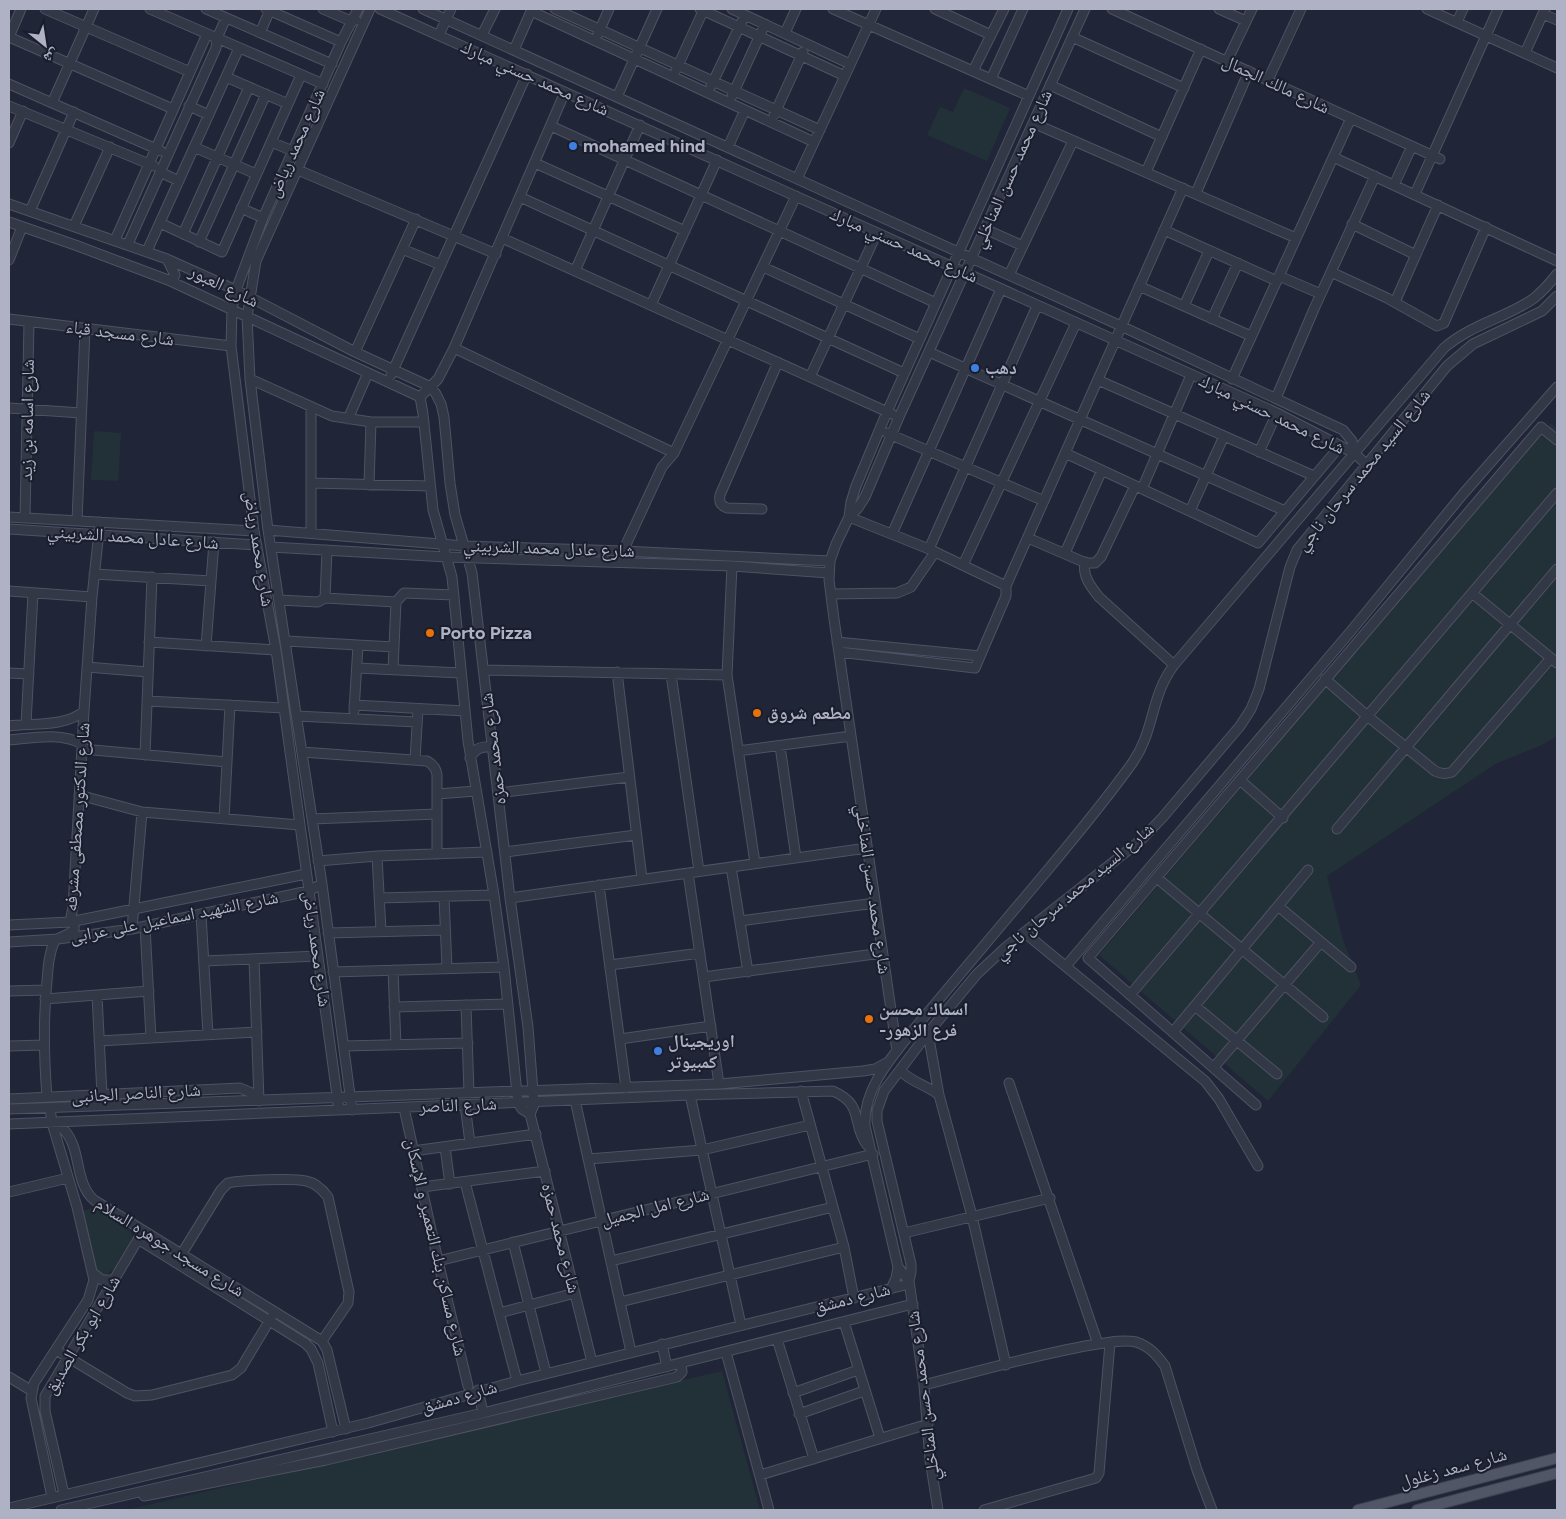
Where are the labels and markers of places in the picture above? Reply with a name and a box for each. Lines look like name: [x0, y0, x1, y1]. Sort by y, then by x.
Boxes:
place label: mohamed hind: [583, 135, 706, 157]
marker: mohamed hind: [567, 140, 579, 152]
place label: دهب: [985, 357, 1017, 379]
marker: دهب: [969, 362, 981, 374]
place label: Porto Pizza: [440, 622, 532, 644]
marker: Porto Pizza: [424, 627, 436, 639]
place label: مطعم شروق: [767, 702, 851, 725]
marker: مطعم شروق: [751, 707, 763, 719]
place label: اسماك محسن -فرع الزهور: [879, 998, 968, 1041]
marker: اسماك محسن -فرع الزهور: [863, 1013, 875, 1025]
place label: اوريجينال كمبيوتر: [667, 1030, 735, 1073]
marker: اوريجينال كمبيوتر: [652, 1045, 664, 1057]

